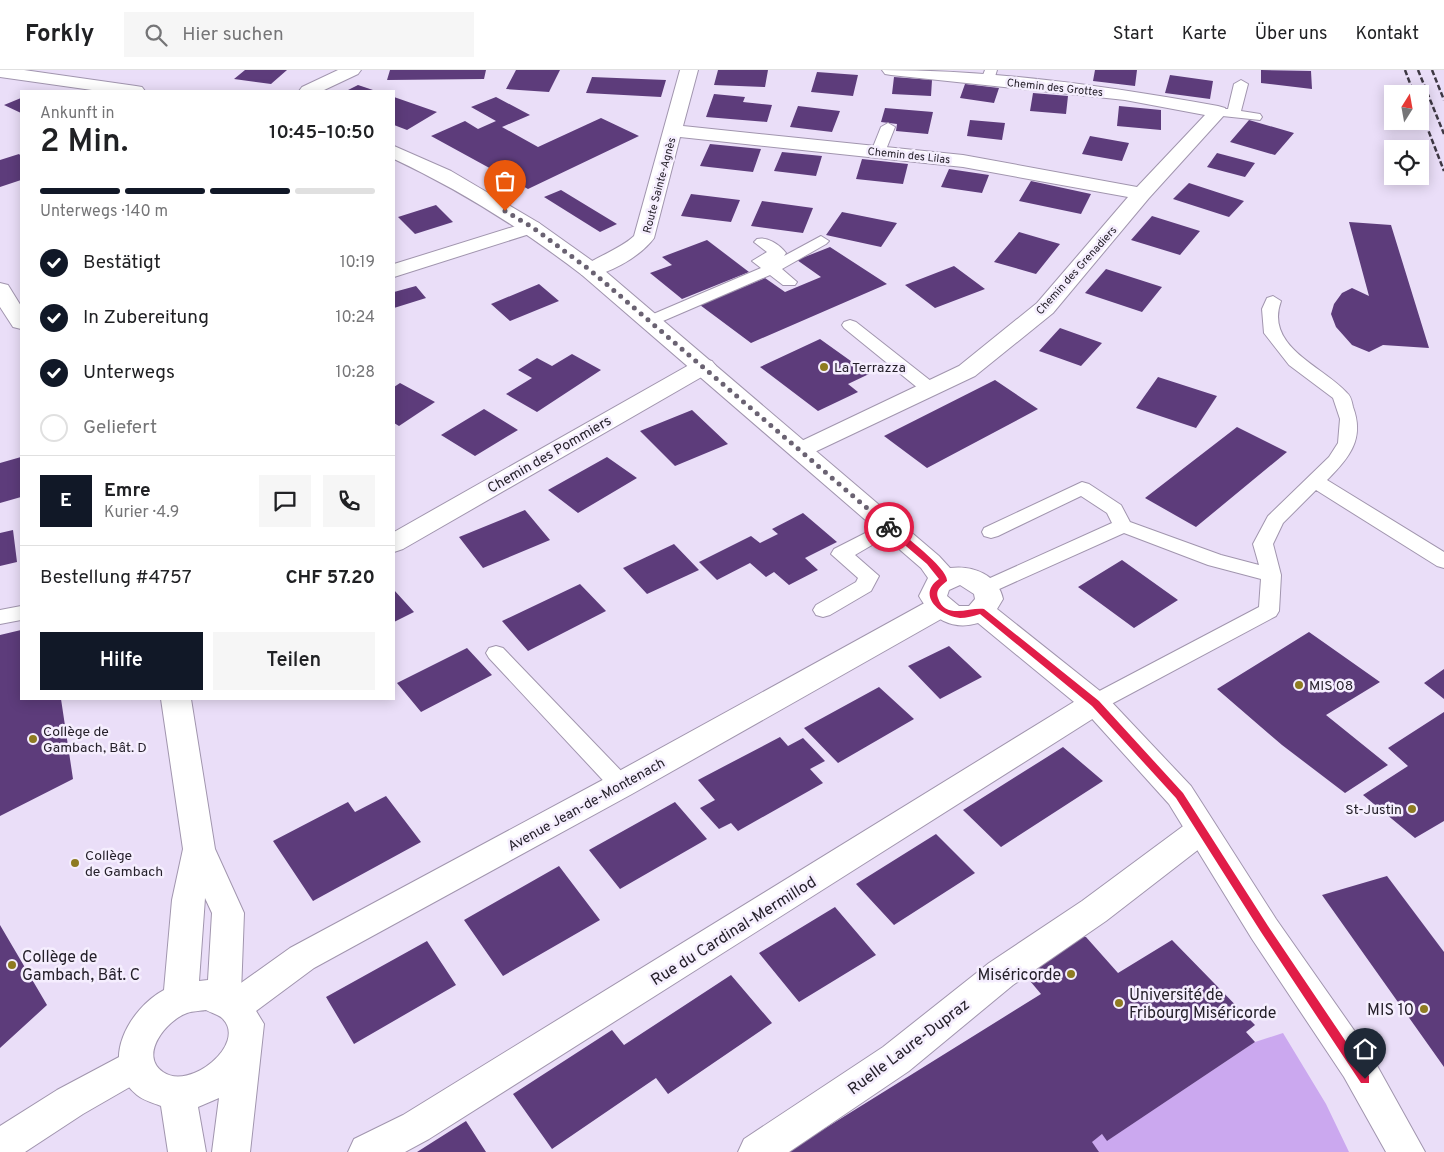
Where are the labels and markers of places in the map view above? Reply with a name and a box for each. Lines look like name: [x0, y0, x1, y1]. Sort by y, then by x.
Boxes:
pin: [484, 160, 526, 211]
place label: La Terrazza: [834, 360, 906, 377]
marker: La Terrazza: [818, 361, 830, 373]
place label: MIS 08: [1309, 678, 1353, 695]
marker: MIS 08: [1293, 679, 1305, 691]
place label: Collège de Gambach, Bât. D: [43, 724, 147, 757]
marker: Collège de Gambach, Bât. D: [27, 733, 39, 745]
place label: St-Justin: [1345, 802, 1402, 819]
marker: St-Justin: [1406, 803, 1418, 815]
place label: Collège de Gambach: [85, 848, 163, 881]
marker: Collège de Gambach: [69, 857, 81, 869]
place label: Collège de Gambach, Bât. C: [22, 948, 140, 986]
marker: Collège de Gambach, Bât. C: [6, 959, 18, 971]
place label: Miséricorde: [978, 966, 1061, 986]
marker: Miséricorde: [1065, 968, 1077, 980]
place label: Université de Fribourg Miséricorde: [1129, 986, 1276, 1024]
marker: Université de Fribourg Miséricorde: [1113, 997, 1125, 1009]
place label: MIS 10: [1367, 1001, 1414, 1021]
marker: MIS 10: [1418, 1003, 1430, 1015]
pin: [1344, 1028, 1386, 1079]

